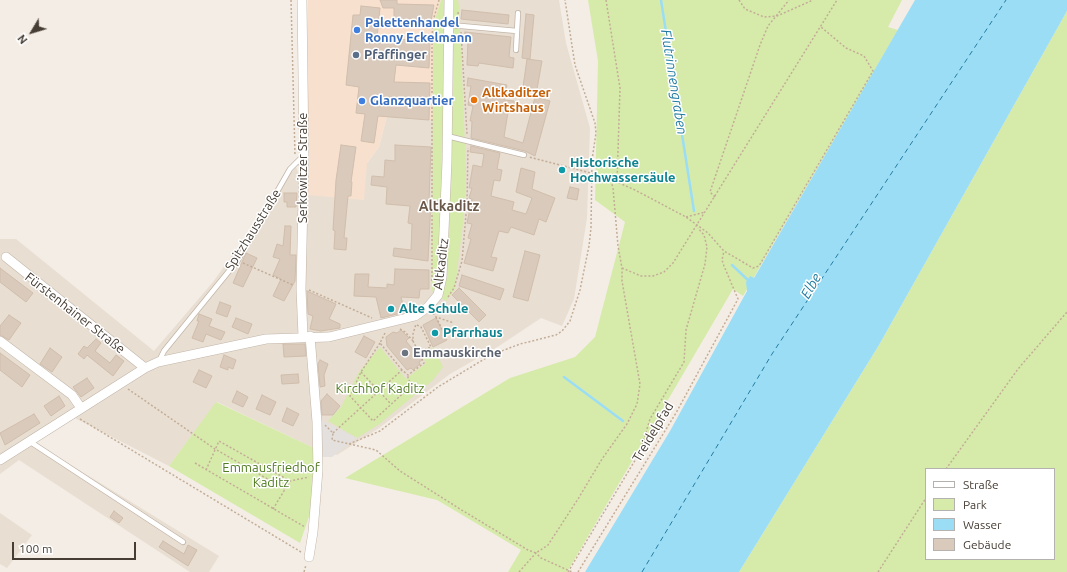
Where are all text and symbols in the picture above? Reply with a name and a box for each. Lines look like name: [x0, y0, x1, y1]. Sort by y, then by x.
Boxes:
north arrow: [12, 12, 52, 52]
place label: Palettenhandel Ronny Eckelmann: [365, 15, 472, 46]
marker: Palettenhandel Ronny Eckelmann: [352, 25, 362, 35]
water label: Flutrinnengraben: [657, 28, 691, 136]
text: N: [15, 32, 30, 46]
place label: Pfaffinger: [364, 47, 427, 63]
marker: Pfaffinger: [351, 50, 361, 60]
place label: Altkaditzer Wirtshaus: [482, 85, 551, 116]
place label: Glanzquartier: [370, 93, 454, 109]
marker: Altkaditzer Wirtshaus: [469, 95, 479, 105]
marker: Glanzquartier: [357, 96, 367, 106]
street label: Serkowitzer Straße: [295, 113, 311, 223]
place label: Historische Hochwassersäule: [570, 155, 676, 186]
marker: Historische Hochwassersäule: [557, 165, 567, 175]
street label: Spitzhausstraße: [222, 186, 284, 274]
district label: Altkaditz: [419, 198, 479, 214]
street label: Altkaditz: [430, 237, 452, 291]
street label: Fürstenhainer Straße: [22, 269, 128, 357]
water label: Elbe: [797, 270, 825, 302]
place label: Alte Schule: [399, 301, 468, 317]
marker: Alte Schule: [386, 304, 396, 314]
place label: Pfarrhaus: [443, 325, 503, 341]
marker: Pfarrhaus: [430, 328, 440, 338]
place label: Emmauskirche: [413, 345, 502, 361]
marker: Emmauskirche: [400, 348, 410, 358]
park label: Kirchhof Kaditz: [335, 381, 425, 397]
street label: Treidelpfad: [629, 399, 677, 465]
park label: Emmausfriedhof Kaditz: [222, 460, 320, 491]
legend: [925, 468, 1055, 560]
text: Straße: [963, 478, 999, 491]
text: Park: [963, 498, 987, 511]
text: Wasser: [963, 518, 1002, 531]
scale bar: [14, 534, 138, 560]
text: Gebäude: [963, 538, 1011, 551]
text: 100 m: [19, 542, 52, 555]

